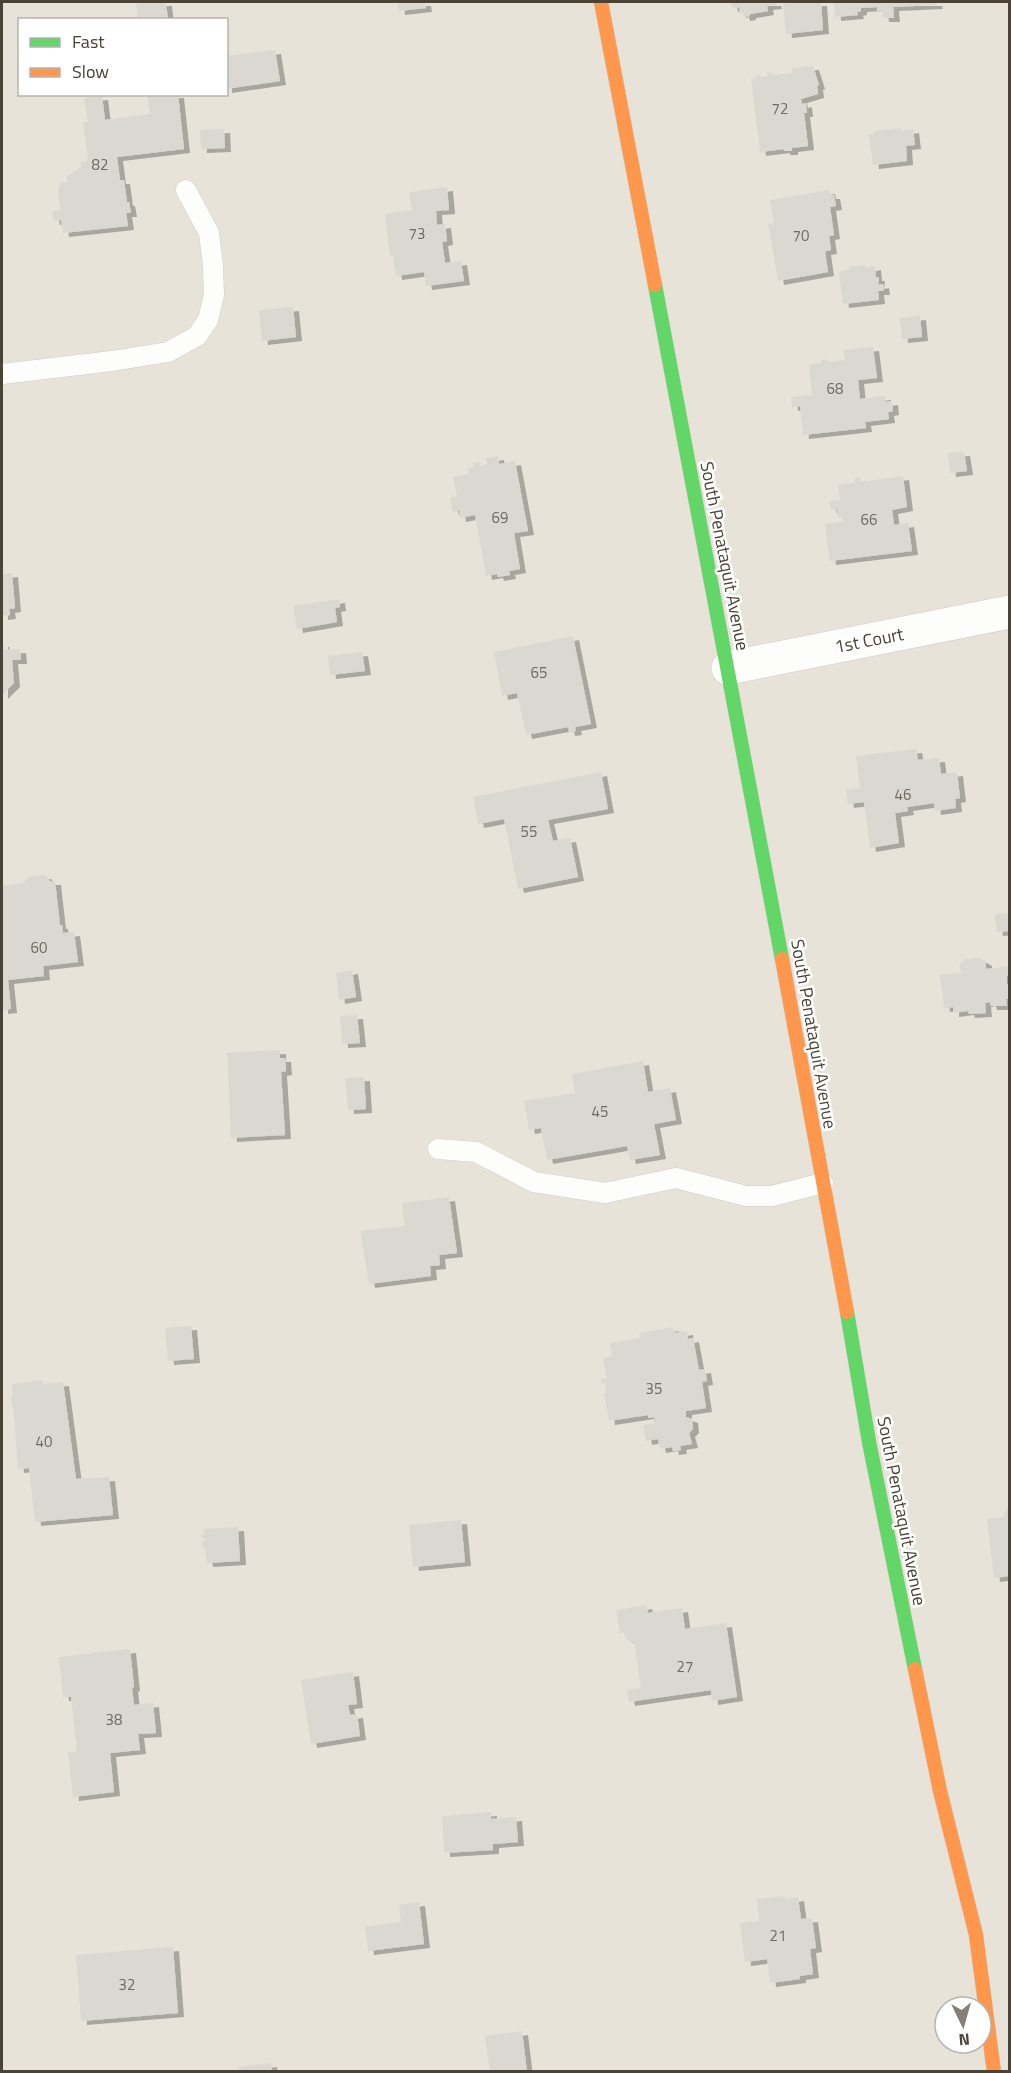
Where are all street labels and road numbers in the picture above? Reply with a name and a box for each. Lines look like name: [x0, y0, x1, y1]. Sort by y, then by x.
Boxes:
street label: South Penataquit Avenue: [693, 459, 757, 653]
street label: 1st Court: [832, 620, 907, 660]
street label: South Penataquit Avenue: [784, 937, 844, 1131]
street label: South Penataquit Avenue: [870, 1414, 934, 1608]

